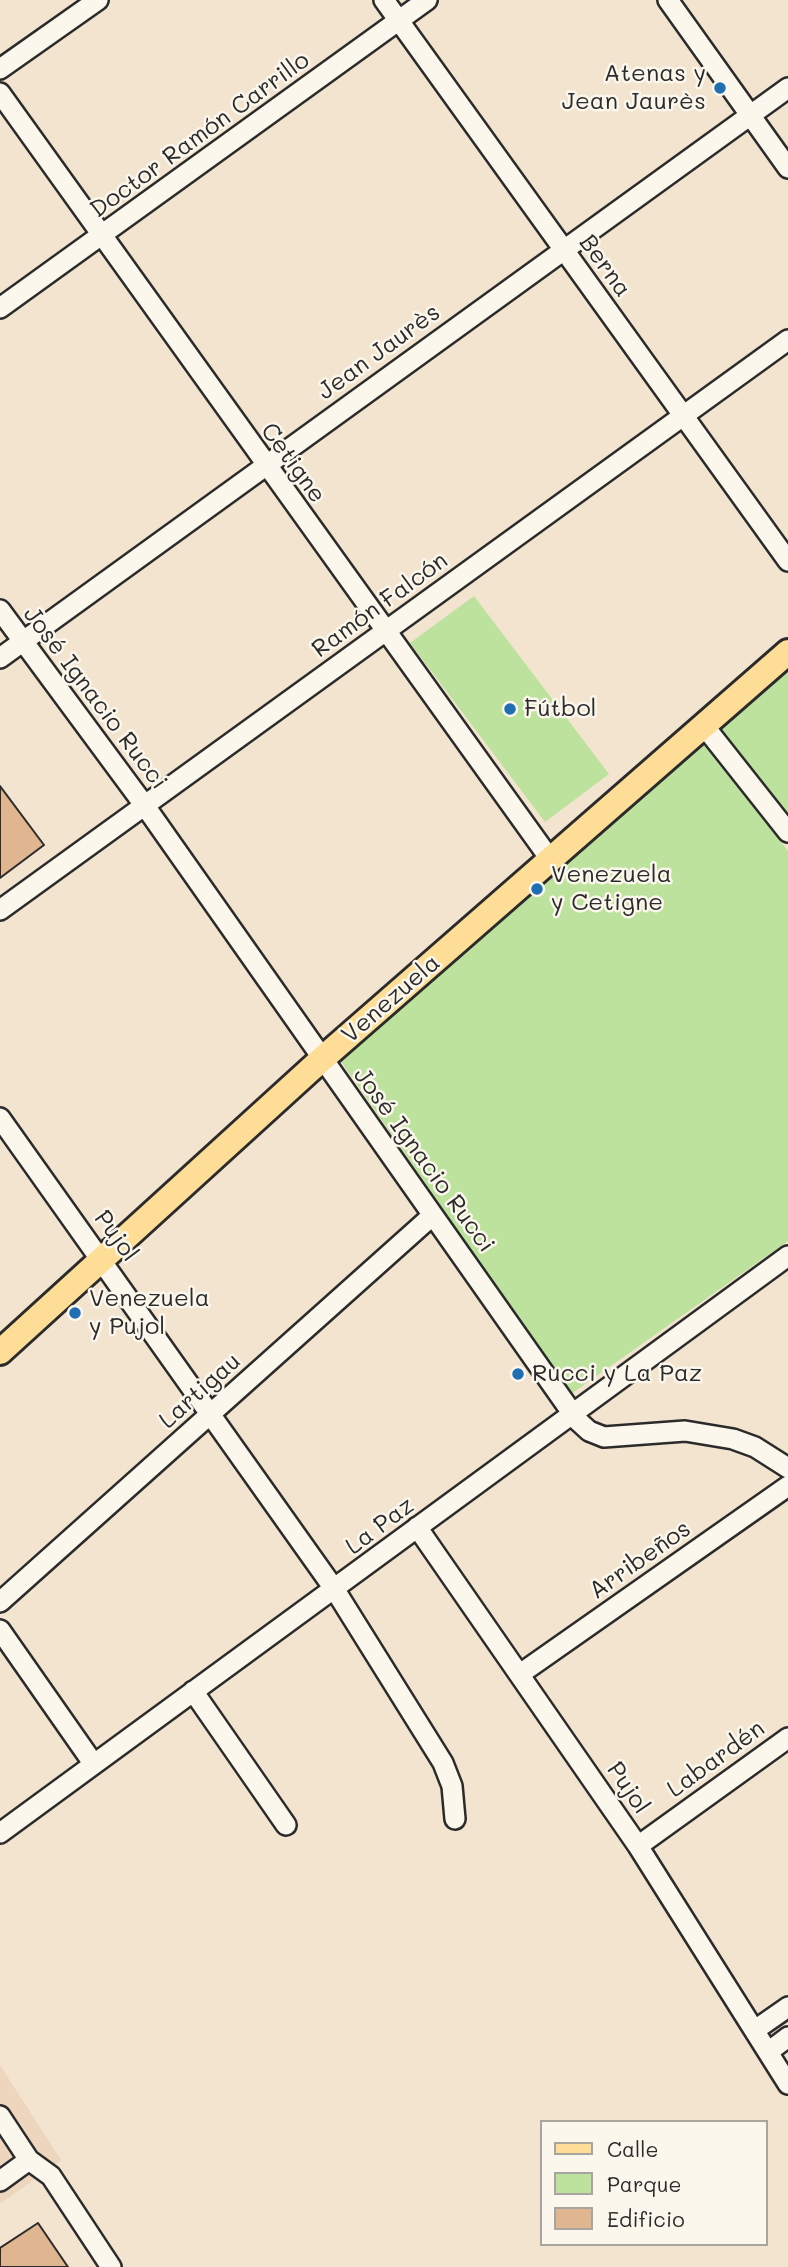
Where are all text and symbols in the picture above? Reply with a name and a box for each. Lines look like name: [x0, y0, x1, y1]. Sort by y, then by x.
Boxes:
street label: Doctor Ramón Carrillo: [85, 46, 315, 224]
place label: Atenas y Jean Jaurès: [562, 60, 706, 116]
marker: Atenas y Jean Jaurès: [712, 80, 728, 96]
street label: Berna: [573, 229, 637, 303]
street label: Jean Jaurès: [312, 298, 446, 406]
street label: Cetigne: [254, 417, 332, 509]
street label: Ramón Falcón: [307, 546, 453, 664]
street label: José Ignacio Rucci: [17, 601, 173, 795]
place label: Fútbol: [524, 695, 597, 723]
marker: Fútbol: [502, 701, 518, 717]
place label: Venezuela y Cetigne: [551, 861, 672, 917]
marker: Venezuela y Cetigne: [529, 881, 545, 897]
street label: Venezuela: [336, 949, 446, 1049]
street label: José Ignacio Rucci: [347, 1062, 501, 1258]
street label: Pujol: [88, 1205, 144, 1267]
place label: Venezuela y Pujol: [89, 1285, 210, 1341]
marker: Venezuela y Pujol: [67, 1305, 83, 1321]
street label: Lartigau: [153, 1347, 247, 1435]
place label: Rucci y La Paz: [532, 1360, 702, 1388]
marker: Rucci y La Paz: [510, 1366, 526, 1382]
street label: La Paz: [340, 1491, 420, 1561]
street label: Arribeños: [584, 1515, 696, 1605]
street label: Labardén: [662, 1714, 770, 1804]
street label: Pujol: [600, 1757, 656, 1819]
legend: [540, 2120, 767, 2246]
text: Calle: [607, 2135, 659, 2162]
text: Parque: [607, 2170, 681, 2197]
text: Edificio: [607, 2205, 685, 2232]

